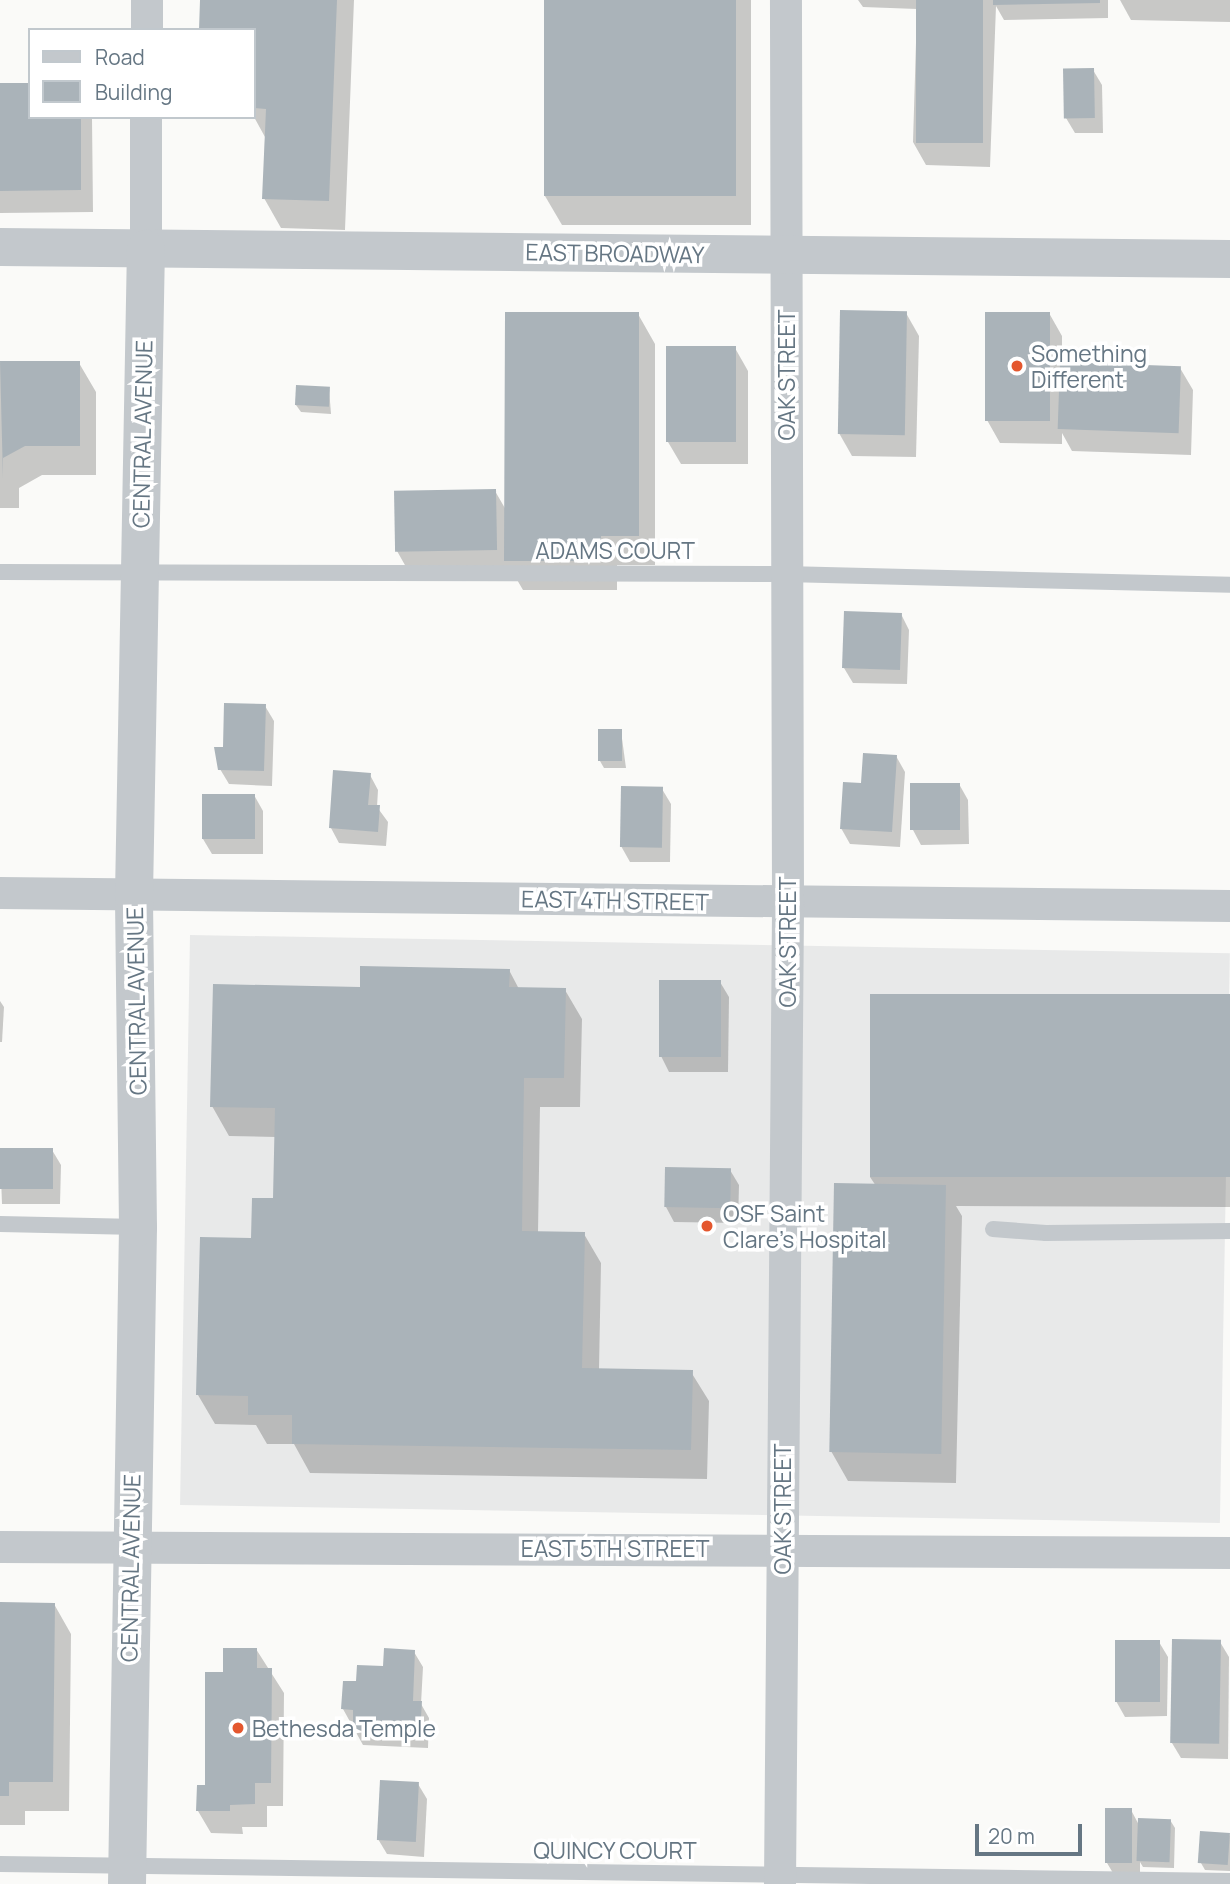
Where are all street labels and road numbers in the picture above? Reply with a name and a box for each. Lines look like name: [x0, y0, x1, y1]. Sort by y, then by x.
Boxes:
street label: EAST BROADWAY: [525, 238, 705, 268]
street label: OAK STREET: [772, 309, 800, 441]
street label: CENTRAL AVENUE: [127, 339, 157, 529]
street label: ADAMS COURT: [535, 536, 695, 564]
street label: OAK STREET: [773, 876, 801, 1008]
street label: EAST 4TH STREET: [521, 885, 709, 915]
street label: CENTRAL AVENUE: [121, 906, 151, 1096]
street label: OAK STREET: [768, 1443, 796, 1575]
street label: CENTRAL AVENUE: [115, 1473, 145, 1663]
street label: EAST 5TH STREET: [520, 1534, 710, 1562]
street label: QUINCY COURT: [533, 1836, 697, 1864]

